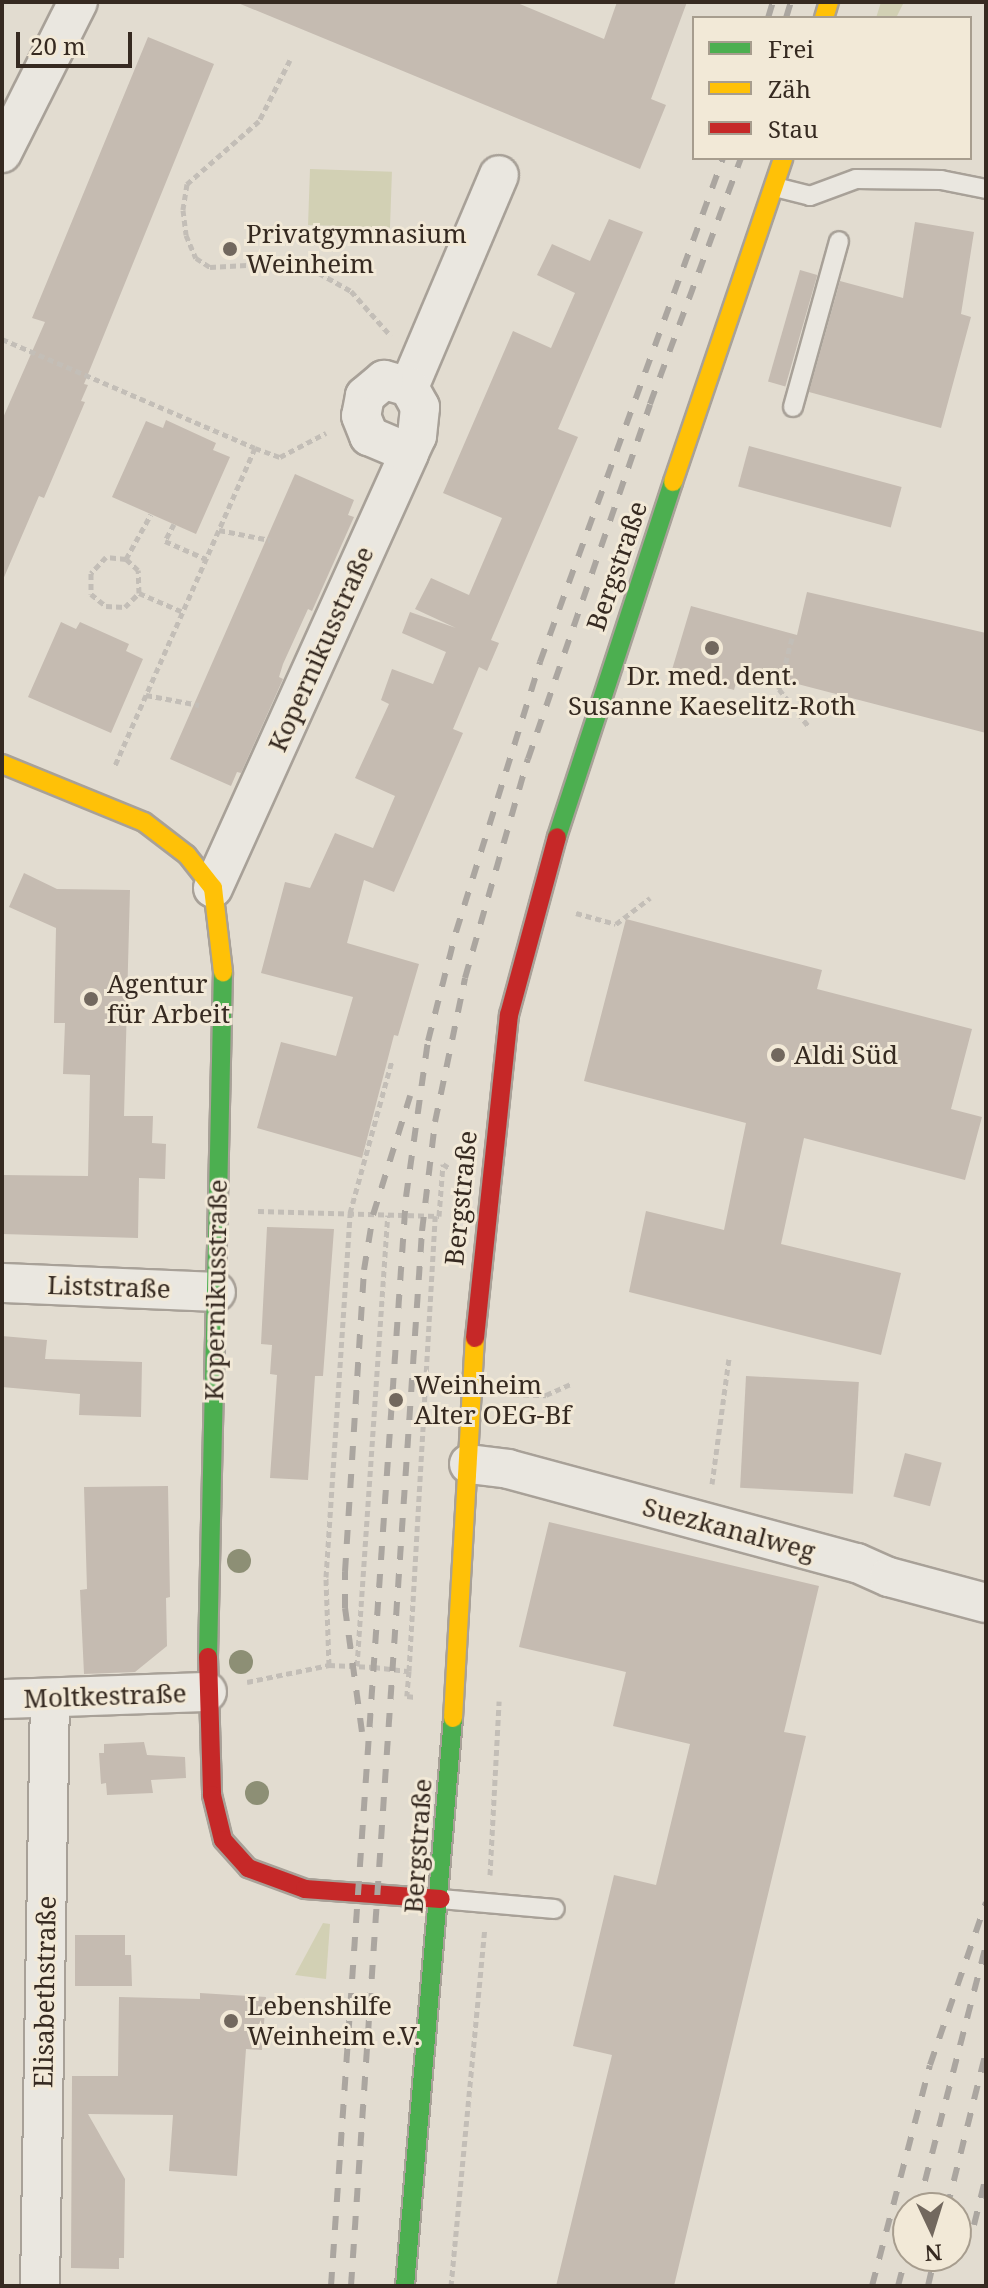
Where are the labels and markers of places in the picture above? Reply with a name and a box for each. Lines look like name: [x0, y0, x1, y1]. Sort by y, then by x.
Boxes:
place label: Privatgymnasium Weinheim: [246, 218, 467, 280]
marker: Privatgymnasium Weinheim: [221, 240, 239, 258]
marker: Dr. med. dent. Susanne Kaeselitz-Roth: [703, 639, 721, 657]
place label: Dr. med. dent. Susanne Kaeselitz-Roth: [568, 660, 856, 722]
place label: Agentur für Arbeit: [107, 968, 230, 1030]
marker: Agentur für Arbeit: [82, 990, 100, 1008]
place label: Aldi Süd: [794, 1039, 898, 1071]
marker: Aldi Süd: [769, 1046, 787, 1064]
place label: Weinheim Alter OEG-Bf: [414, 1369, 571, 1430]
marker: Weinheim Alter OEG-Bf: [385, 1389, 407, 1411]
place label: Lebenshilfe Weinheim e.V.: [247, 1990, 420, 2052]
marker: Lebenshilfe Weinheim e.V.: [222, 2012, 240, 2030]

